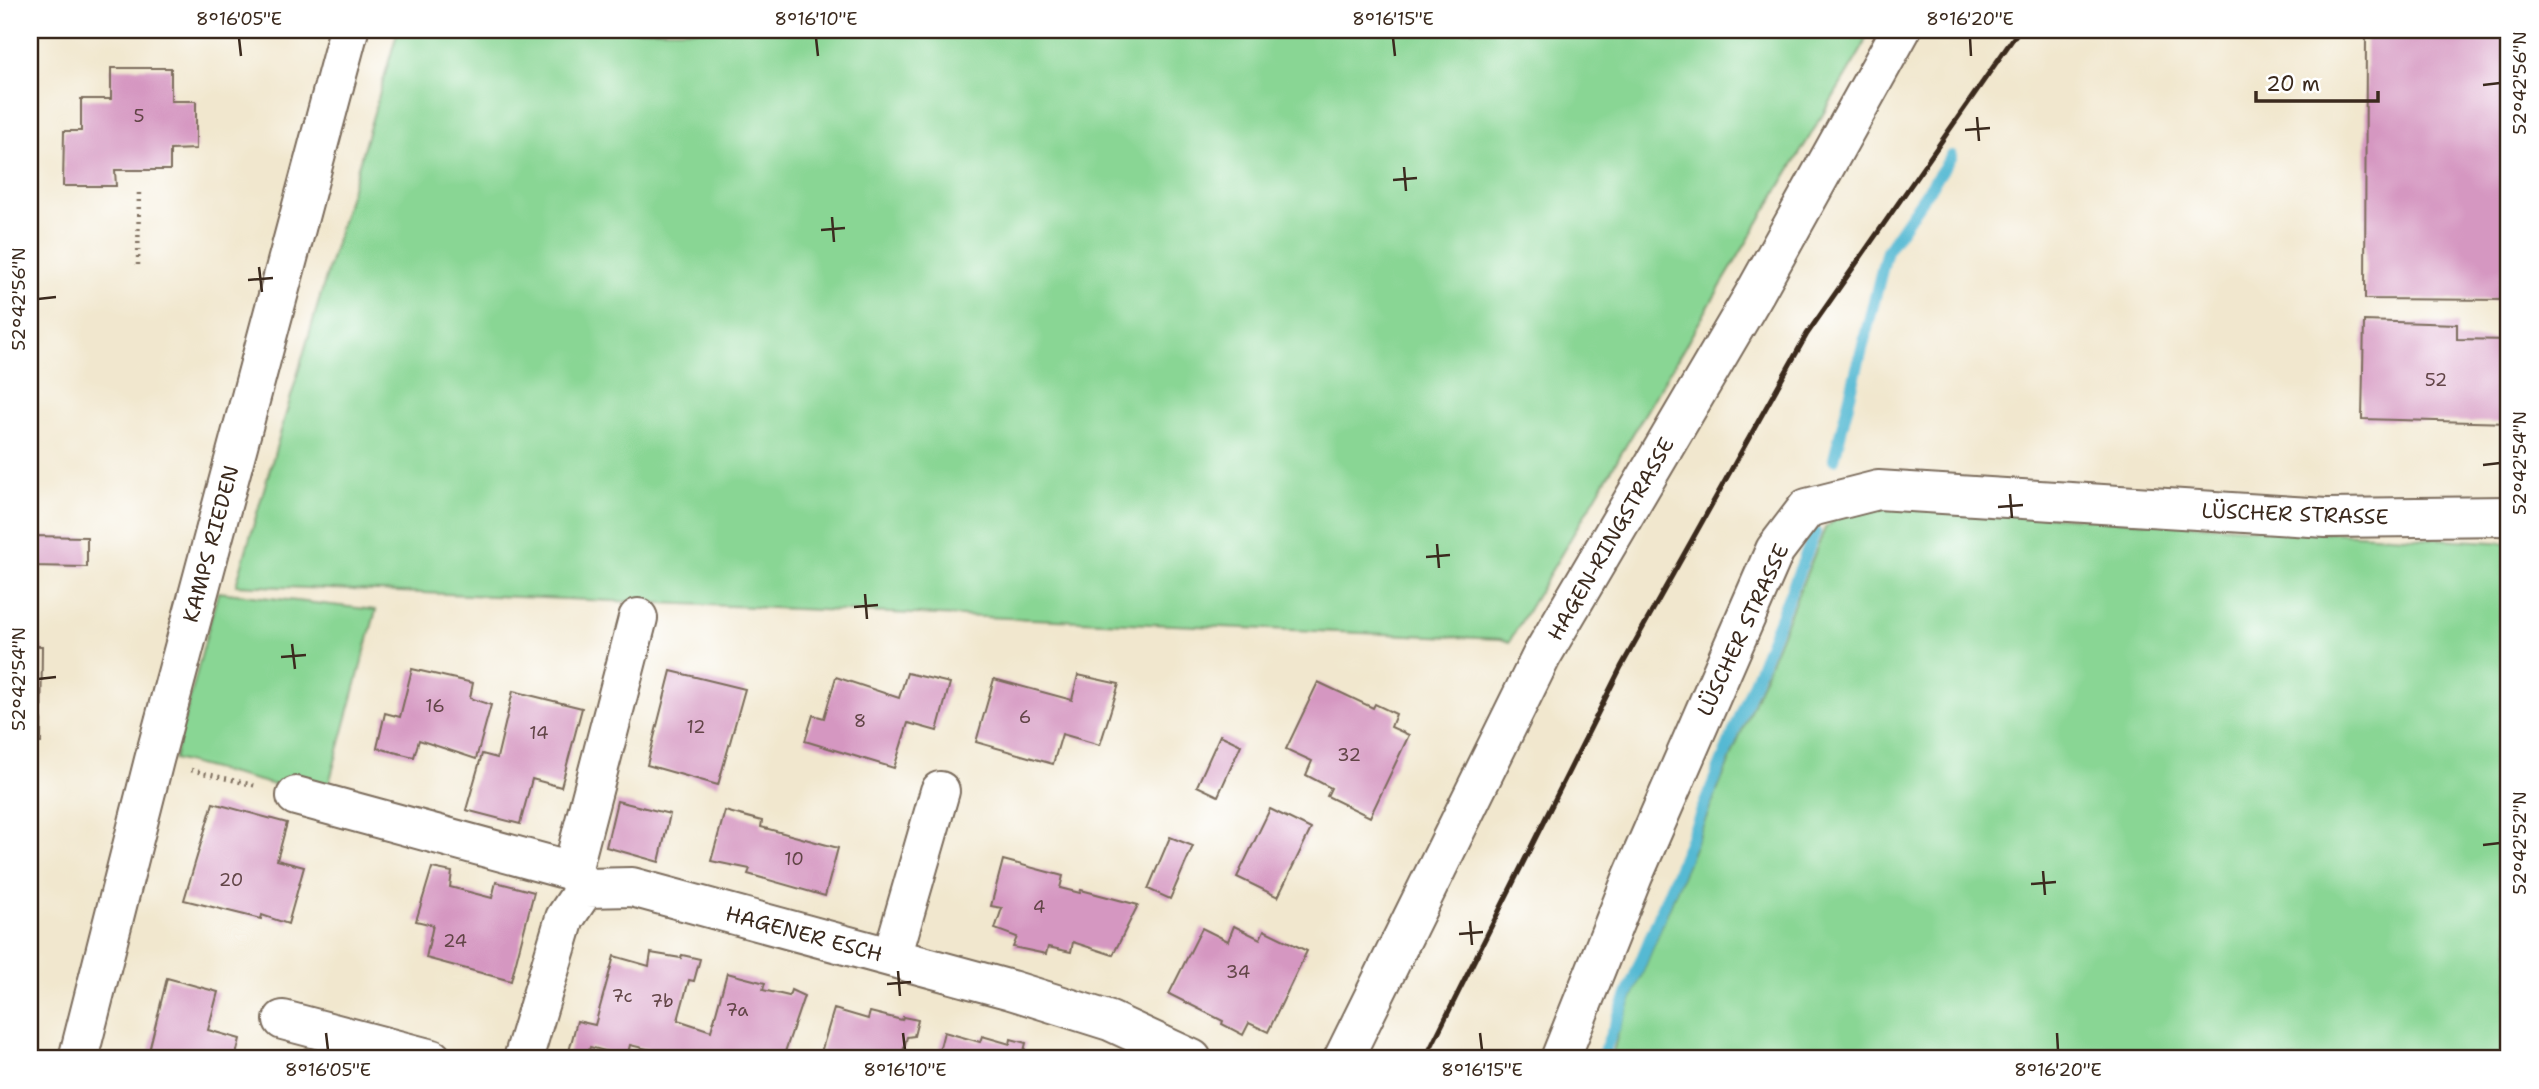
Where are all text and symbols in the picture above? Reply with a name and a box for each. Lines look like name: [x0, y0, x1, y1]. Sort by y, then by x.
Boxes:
text: 8°16'05"E: [196, 7, 282, 31]
text: 8°16'10"E: [774, 7, 858, 31]
text: 8°16'15"E: [1352, 7, 1434, 31]
text: 8°16'20"E: [1926, 7, 2014, 31]
text: 52°42'56"N: [2508, 31, 2532, 135]
scale bar: [2256, 60, 2378, 104]
text: 20 m: [2266, 70, 2320, 98]
house number: 5: [133, 104, 145, 128]
text: 52°42'56"N: [7, 247, 31, 351]
house number: 52: [2425, 368, 2447, 392]
text: 52°42'54"N: [2508, 411, 2532, 515]
street label: HAGEN-RINGSTRASSE: [1541, 432, 1681, 646]
street label: KAMPS RIEDEN: [177, 462, 245, 626]
street label: LÜSCHER STRASSE: [2201, 497, 2389, 531]
street label: LÜSCHER STRASSE: [1691, 539, 1795, 721]
text: 52°42'54"N: [7, 627, 31, 731]
house number: 16: [425, 694, 445, 718]
house number: 6: [1019, 705, 1031, 729]
house number: 8: [854, 709, 866, 733]
house number: 12: [686, 715, 706, 739]
house number: 14: [529, 721, 549, 745]
house number: 32: [1337, 743, 1361, 767]
text: 52°42'52"N: [2508, 791, 2532, 895]
house number: 10: [784, 847, 804, 871]
house number: 20: [219, 868, 243, 892]
house number: 4: [1033, 895, 1045, 919]
street label: HAGENER ESCH: [722, 900, 886, 968]
house number: 24: [443, 929, 467, 953]
house number: 34: [1226, 960, 1250, 984]
house number: 7c: [611, 984, 633, 1008]
house number: 7b: [650, 989, 674, 1013]
house number: 7a: [726, 998, 748, 1022]
text: 8°16'05"E: [285, 1058, 371, 1082]
text: 8°16'10"E: [863, 1058, 947, 1082]
text: 8°16'15"E: [1441, 1058, 1523, 1082]
text: 8°16'20"E: [2014, 1058, 2102, 1082]

